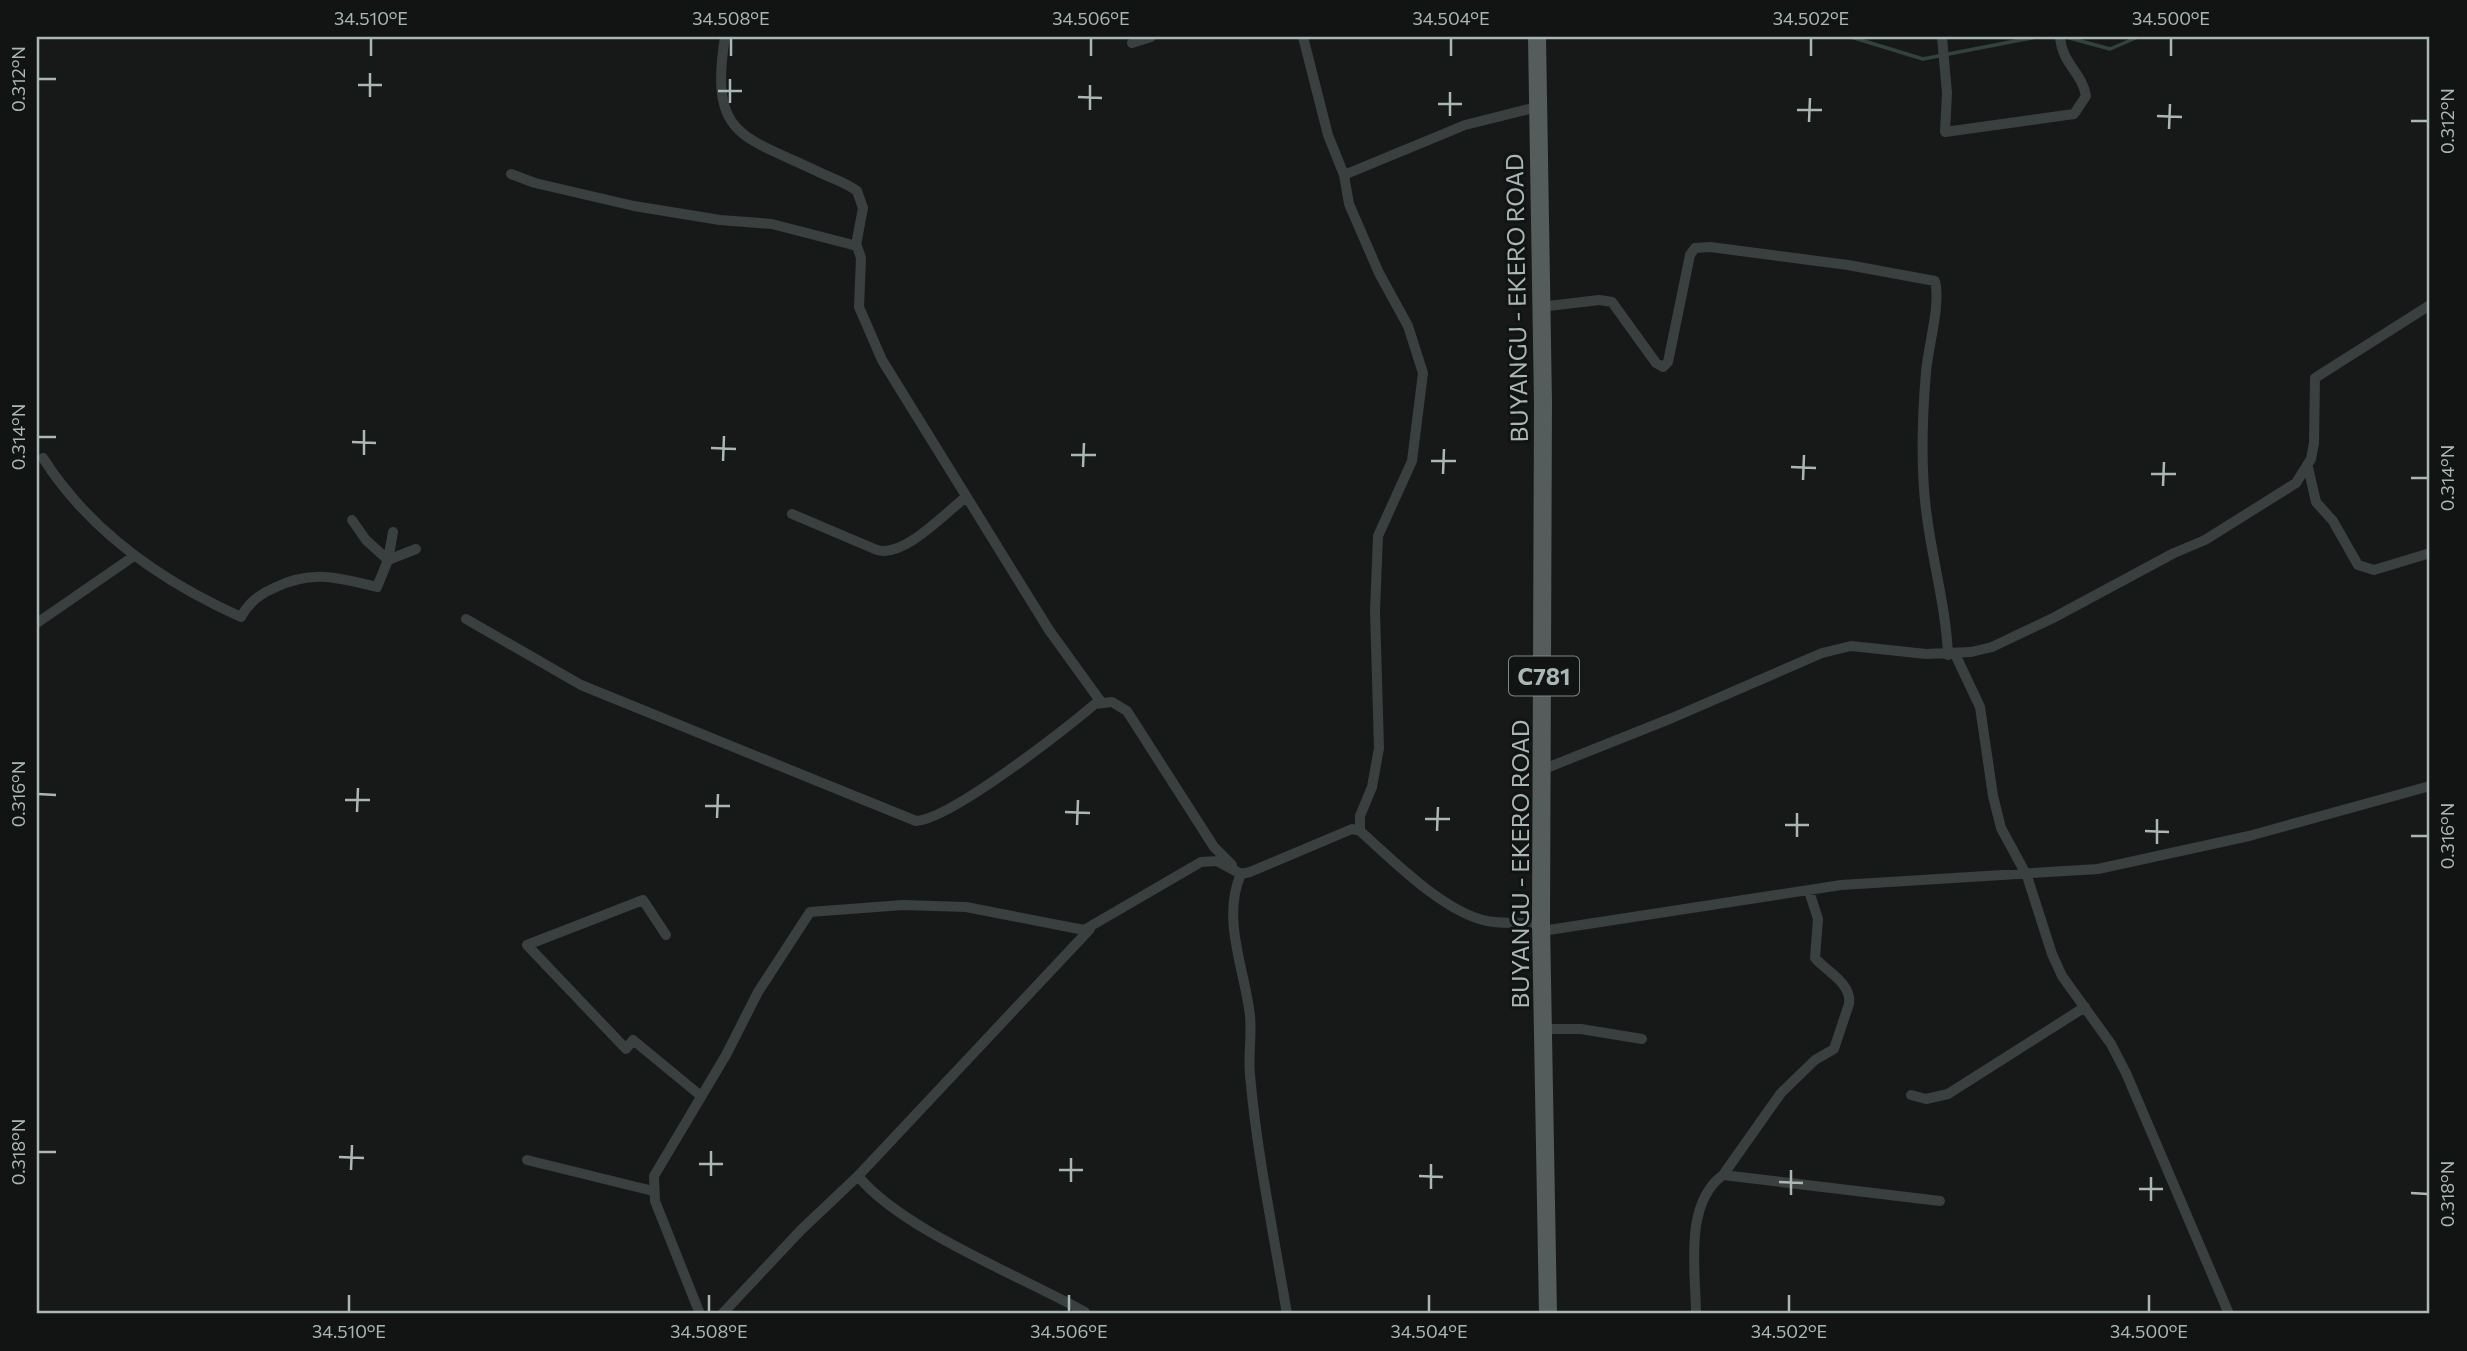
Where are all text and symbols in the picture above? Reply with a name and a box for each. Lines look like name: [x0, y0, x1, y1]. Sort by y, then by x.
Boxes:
text: 34.510°E: [334, 7, 408, 29]
text: 34.508°E: [692, 7, 770, 29]
text: 34.506°E: [1052, 7, 1130, 29]
text: 34.504°E: [1412, 7, 1490, 29]
text: 34.502°E: [1773, 7, 1849, 29]
text: 34.500°E: [2132, 7, 2210, 29]
text: 0.312°N: [7, 46, 29, 112]
text: 0.312°N: [2436, 88, 2458, 154]
street label: BUYANGU - EKERO ROAD: [1499, 153, 1533, 443]
text: 0.314°N: [7, 404, 29, 470]
text: 0.314°N: [2436, 445, 2458, 511]
road number: C781: [1509, 656, 1579, 696]
street label: BUYANGU - EKERO ROAD: [1505, 719, 1534, 1009]
text: 0.316°N: [7, 761, 29, 827]
text: 0.316°N: [2436, 803, 2458, 869]
text: 0.318°N: [7, 1119, 29, 1185]
text: 0.318°N: [2436, 1161, 2458, 1227]
text: 34.510°E: [312, 1320, 386, 1342]
text: 34.508°E: [670, 1320, 748, 1342]
text: 34.506°E: [1030, 1320, 1108, 1342]
text: 34.504°E: [1390, 1320, 1468, 1342]
text: 34.502°E: [1751, 1320, 1827, 1342]
text: 34.500°E: [2110, 1320, 2188, 1342]

